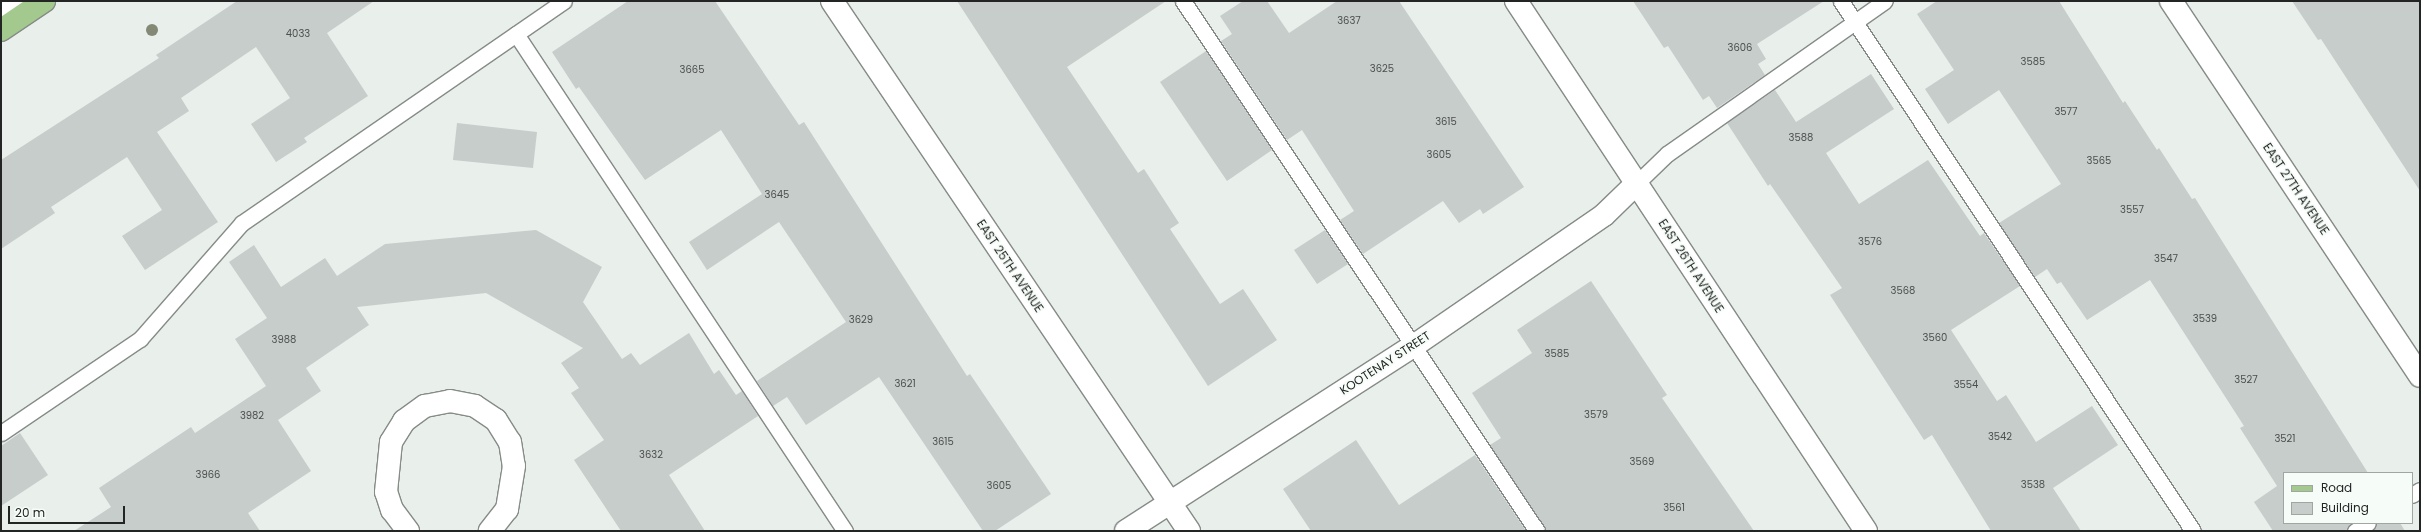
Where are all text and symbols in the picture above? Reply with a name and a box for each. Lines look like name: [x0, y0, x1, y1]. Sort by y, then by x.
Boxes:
house number: 3637: [1337, 15, 1361, 27]
house number: 4033: [286, 28, 310, 40]
house number: 3606: [1728, 42, 1752, 54]
house number: 3585: [2021, 56, 2045, 68]
house number: 3625: [1370, 63, 1394, 75]
house number: 3665: [680, 64, 704, 76]
house number: 3577: [2054, 106, 2078, 118]
house number: 3615: [1435, 116, 1457, 128]
house number: 3588: [1789, 132, 1813, 144]
street label: EAST 27TH AVENUE: [2260, 140, 2332, 238]
house number: 3605: [1427, 149, 1451, 161]
house number: 3565: [2087, 155, 2111, 167]
house number: 3645: [765, 189, 789, 201]
house number: 3557: [2120, 204, 2144, 216]
street label: EAST 25TH AVENUE: [974, 217, 1046, 315]
street label: EAST 26TH AVENUE: [1655, 217, 1727, 315]
house number: 3576: [1858, 236, 1882, 248]
house number: 3547: [2154, 253, 2178, 265]
house number: 3568: [1891, 285, 1915, 297]
house number: 3539: [2193, 313, 2217, 325]
house number: 3629: [849, 314, 873, 326]
street label: KOOTENAY STREET: [1337, 328, 1433, 398]
house number: 3560: [1923, 332, 1947, 344]
house number: 3988: [272, 334, 296, 346]
house number: 3585: [1545, 348, 1569, 360]
house number: 3527: [2234, 374, 2258, 386]
house number: 3621: [894, 378, 916, 390]
house number: 3554: [1954, 379, 1978, 391]
house number: 3579: [1584, 409, 1608, 421]
house number: 3982: [240, 410, 264, 422]
house number: 3542: [1988, 431, 2012, 443]
house number: 3521: [2274, 433, 2296, 445]
house number: 3615: [932, 436, 954, 448]
house number: 3632: [639, 449, 663, 461]
house number: 3569: [1630, 456, 1654, 468]
house number: 3966: [196, 469, 220, 481]
legend: [2283, 472, 2413, 524]
house number: 3538: [2021, 479, 2045, 491]
text: Road: [2321, 479, 2352, 496]
house number: 3605: [987, 480, 1011, 492]
scale bar: [10, 498, 127, 524]
text: Building: [2321, 499, 2369, 516]
house number: 3561: [1663, 502, 1685, 514]
text: 20 m: [15, 504, 45, 521]

